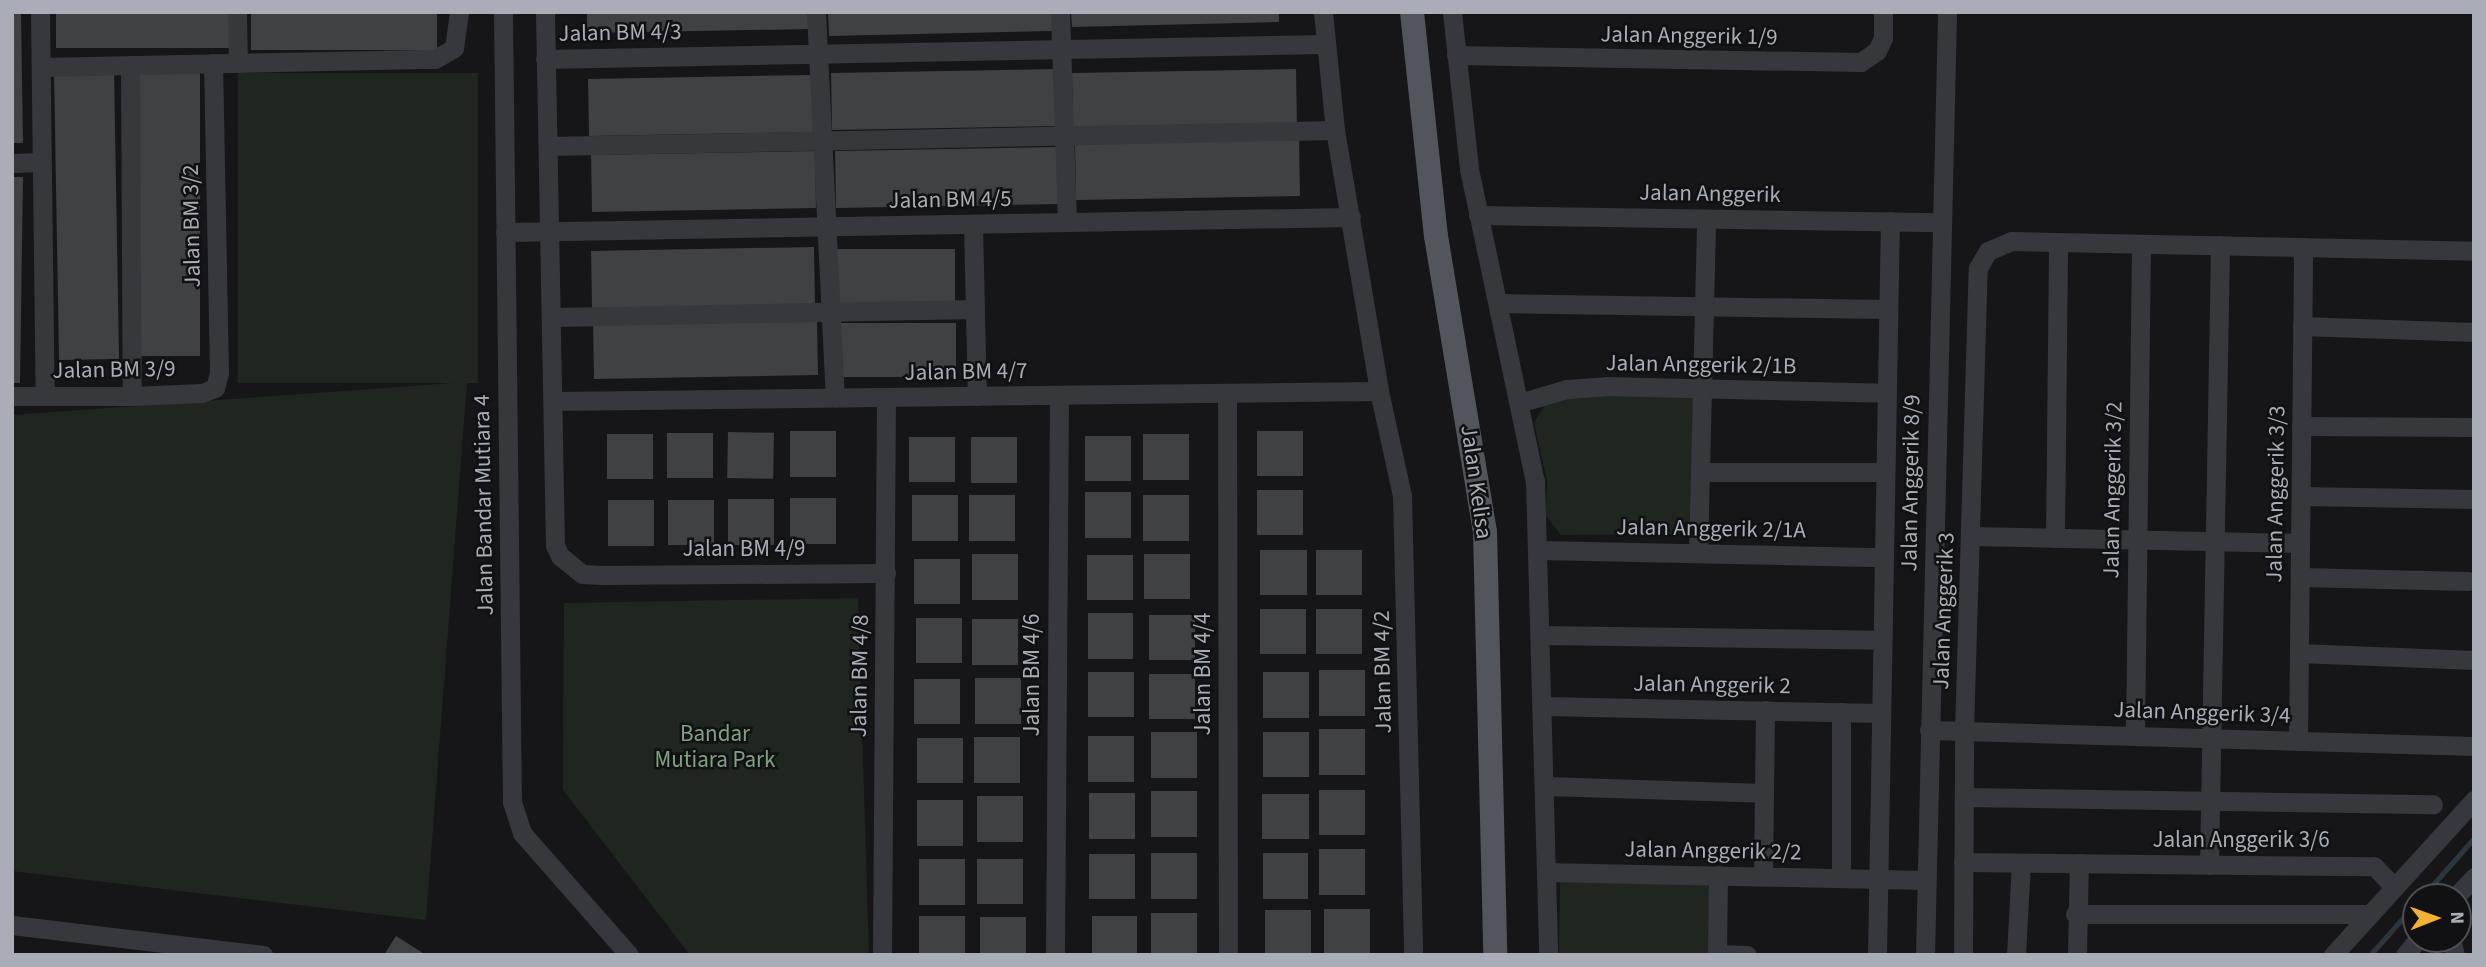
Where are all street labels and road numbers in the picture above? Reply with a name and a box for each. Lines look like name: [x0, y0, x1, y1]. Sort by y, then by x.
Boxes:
street label: Jalan BM 4/3: [558, 18, 682, 48]
street label: Jalan Anggerik 1/9: [1600, 21, 1778, 51]
street label: Jalan BM 3/2: [177, 164, 207, 288]
street label: Jalan Anggerik: [1639, 179, 1781, 209]
street label: Jalan BM 4/5: [888, 185, 1012, 215]
street label: Jalan Anggerik 2/1B: [1605, 350, 1797, 380]
street label: Jalan BM 3/9: [52, 355, 176, 385]
street label: Jalan BM 4/7: [904, 357, 1028, 387]
street label: Jalan Bandar Mutiara 4: [468, 394, 500, 616]
street label: Jalan Anggerik 8/9: [1896, 394, 1926, 572]
street label: Jalan Anggerik 3/2: [2098, 401, 2128, 579]
street label: Jalan Anggerik 3/3: [2261, 405, 2291, 583]
street label: Jalan Kelisa: [1454, 423, 1498, 541]
street label: Jalan Anggerik 2/1A: [1616, 514, 1806, 544]
street label: Jalan Anggerik 3: [1927, 532, 1961, 690]
street label: Jalan BM 4/9: [682, 535, 806, 563]
street label: Jalan BM 4/2: [1368, 610, 1398, 734]
street label: Jalan BM 4/4: [1189, 612, 1217, 736]
street label: Jalan BM 4/6: [1018, 613, 1046, 737]
street label: Jalan BM 4/8: [845, 614, 875, 738]
street label: Jalan Anggerik 2: [1633, 670, 1791, 700]
street label: Jalan Anggerik 3/4: [2113, 696, 2291, 730]
street label: Jalan Anggerik 3/6: [2152, 826, 2330, 854]
street label: Jalan Anggerik 2/2: [1624, 836, 1802, 866]

